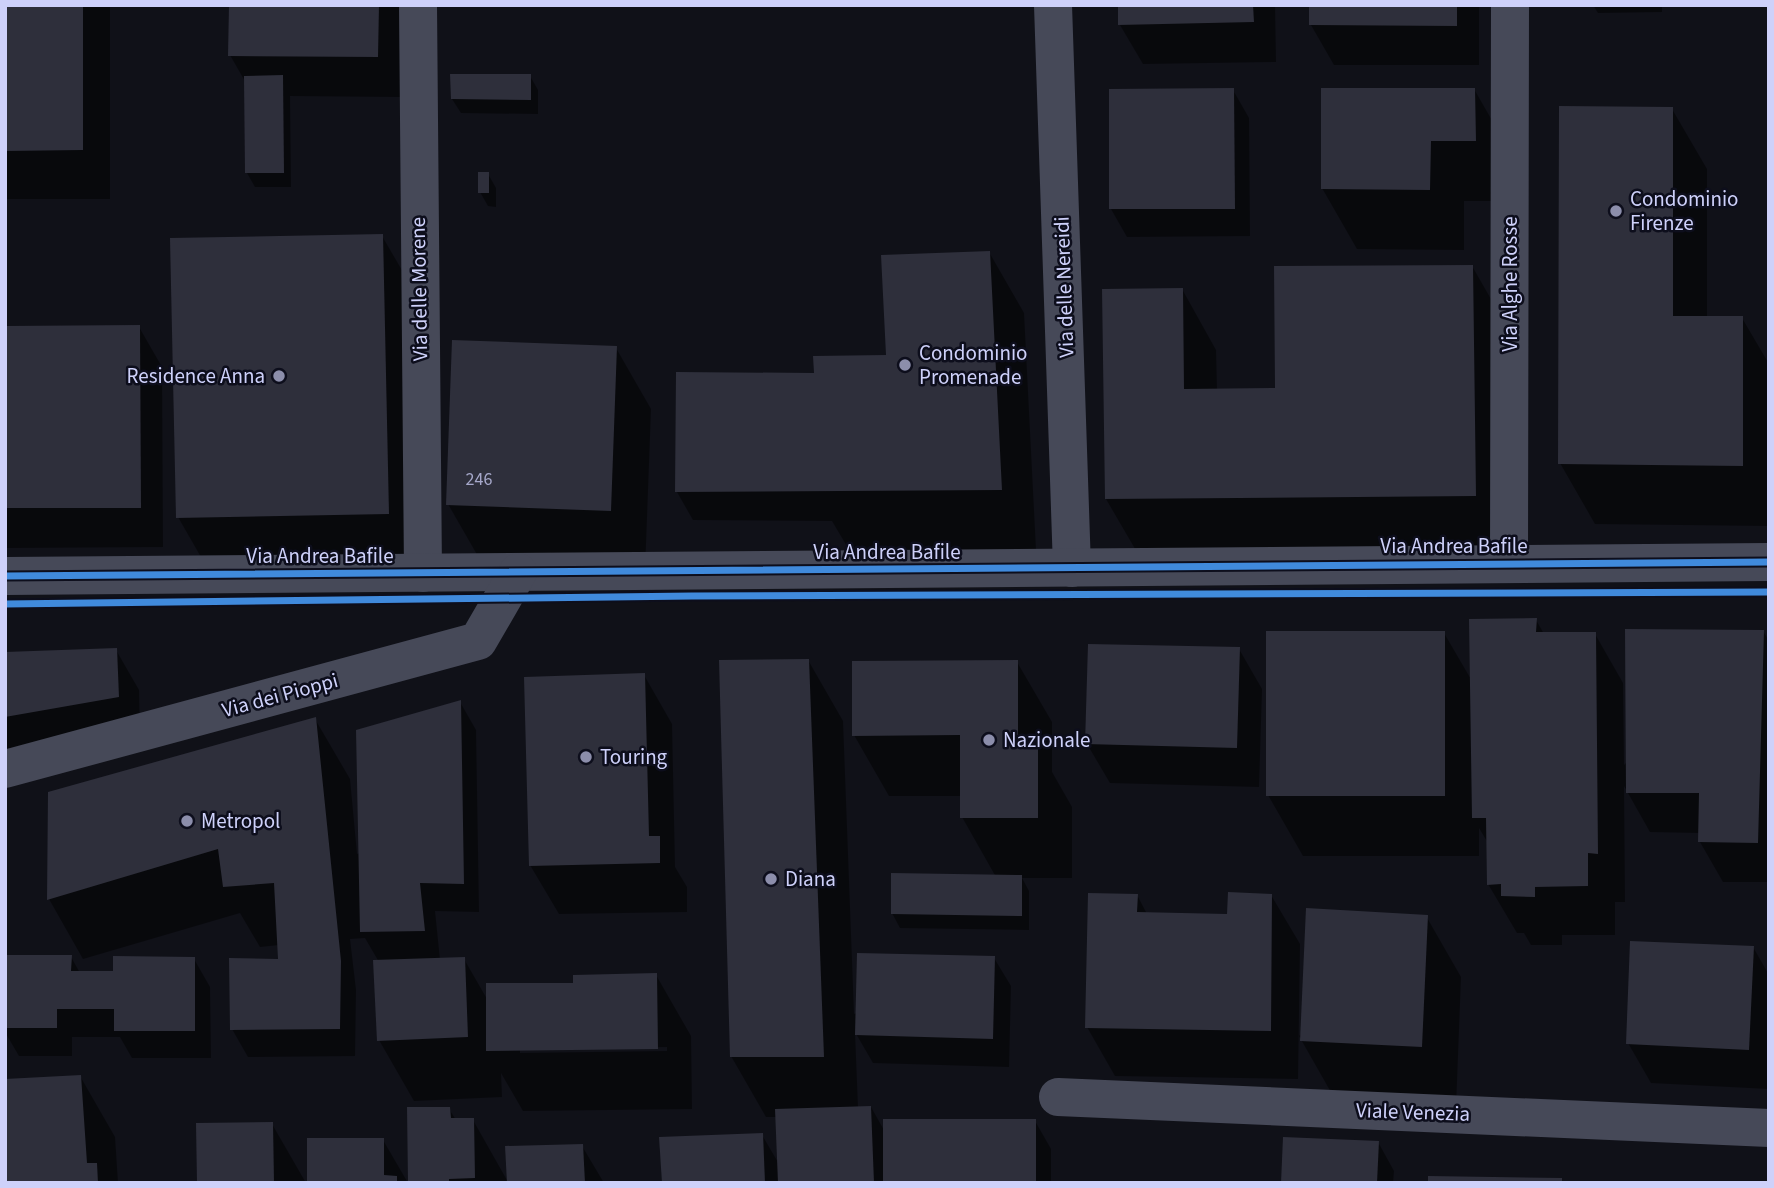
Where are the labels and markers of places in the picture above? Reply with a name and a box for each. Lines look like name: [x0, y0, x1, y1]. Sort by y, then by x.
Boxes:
place label: Condominio Firenze: [1630, 184, 1739, 238]
marker: Condominio Firenze: [1608, 203, 1624, 219]
place label: Condominio Promenade: [919, 338, 1028, 392]
marker: Condominio Promenade: [897, 357, 913, 373]
place label: Residence Anna: [127, 361, 265, 391]
marker: Residence Anna: [271, 368, 287, 384]
place label: Nazionale: [1003, 725, 1091, 755]
marker: Nazionale: [981, 732, 997, 748]
place label: Touring: [600, 742, 668, 772]
marker: Touring: [578, 749, 594, 765]
place label: Metropol: [201, 806, 280, 836]
marker: Metropol: [179, 813, 195, 829]
place label: Diana: [785, 864, 836, 894]
marker: Diana: [763, 871, 779, 887]

